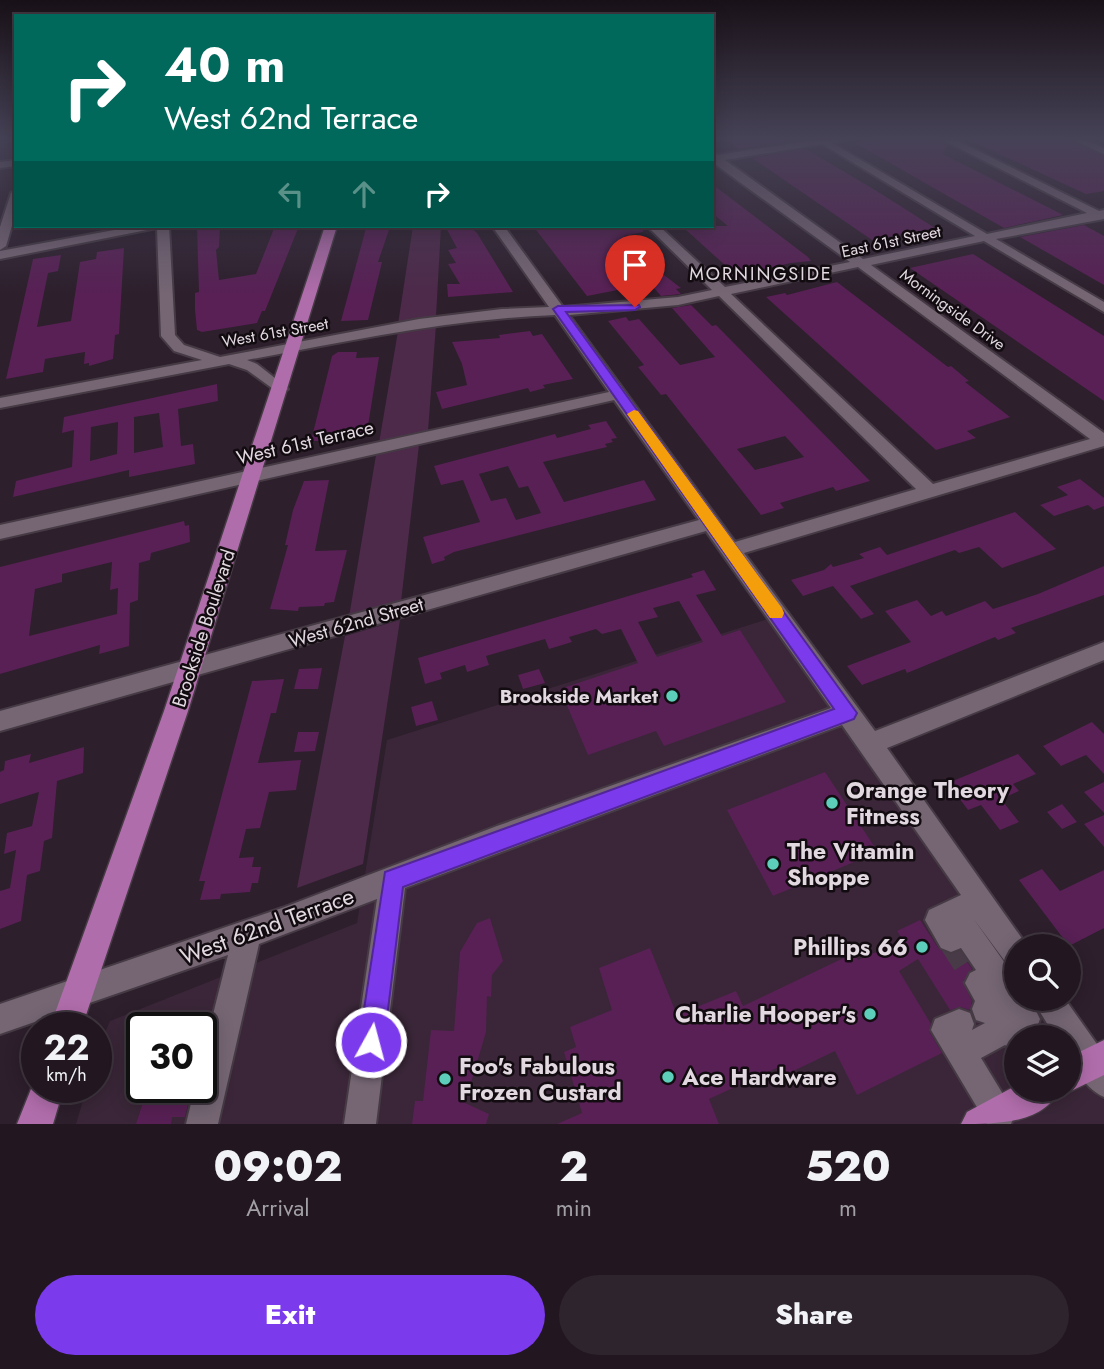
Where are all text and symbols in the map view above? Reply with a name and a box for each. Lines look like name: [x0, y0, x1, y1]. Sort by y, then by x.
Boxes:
text: 40 m: [164, 30, 286, 100]
icon: right: [49, 42, 140, 133]
text: West 62nd Terrace: [164, 95, 418, 141]
icon: left: [272, 175, 310, 213]
icon: ahead: [345, 175, 383, 213]
icon: right: [418, 175, 456, 213]
street label: East 61st Street: [839, 220, 943, 263]
pin: [605, 235, 665, 307]
icon: arrive: [616, 246, 654, 284]
district label: MORNINGSIDE: [689, 261, 833, 287]
street label: Morningside Drive: [895, 263, 1010, 356]
street label: West 61st Street: [220, 312, 330, 353]
street label: West 61st Terrace: [234, 414, 377, 471]
street label: Brookside Boulevard: [165, 546, 242, 711]
street label: West 62nd Street: [286, 590, 427, 655]
place label: Brookside Market: [500, 683, 658, 710]
marker: Brookside Market: [664, 688, 680, 704]
place label: Orange Theory Fitness: [846, 773, 1010, 833]
marker: Orange Theory Fitness: [824, 795, 840, 811]
place label: The Vitamin Shoppe: [787, 834, 914, 894]
marker: The Vitamin Shoppe: [765, 856, 781, 872]
street label: West 62nd Terrace: [175, 879, 359, 973]
place label: Phillips 66: [793, 930, 908, 964]
map controls: [1004, 934, 1081, 1102]
button: search: [1004, 934, 1081, 1011]
marker: Phillips 66: [914, 939, 930, 955]
place label: Charlie Hooper's: [675, 997, 856, 1031]
position arrow: [334, 1005, 408, 1079]
marker: Charlie Hooper's: [862, 1006, 878, 1022]
speed limit sign: 30: [126, 1012, 217, 1103]
text: 22: [44, 1023, 89, 1073]
button: layers: [1004, 1025, 1081, 1102]
place label: Foo's Fabulous Frozen Custard: [459, 1049, 622, 1109]
place label: Ace Hardware: [681, 1060, 837, 1094]
text: km/h: [46, 1062, 87, 1088]
marker: Ace Hardware: [660, 1069, 676, 1085]
marker: Foo's Fabulous Frozen Custard: [437, 1071, 453, 1087]
text: 09:02: [213, 1136, 342, 1197]
text: 2: [559, 1136, 588, 1197]
text: 520: [805, 1136, 891, 1197]
text: Arrival: [246, 1191, 310, 1225]
text: min: [556, 1191, 592, 1225]
text: m: [839, 1191, 857, 1225]
button: Exit: [35, 1275, 545, 1355]
button: Share: [559, 1275, 1069, 1355]

